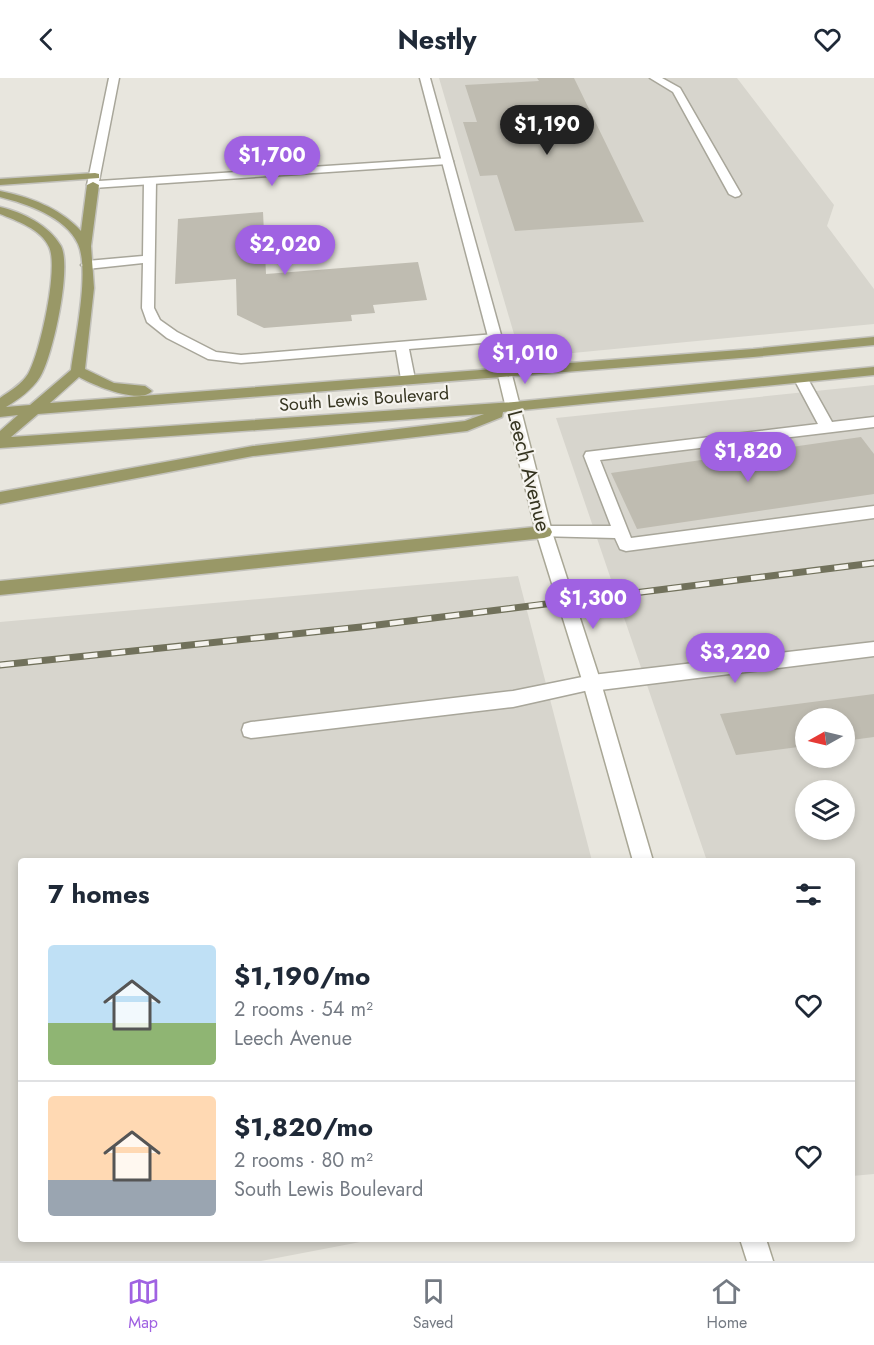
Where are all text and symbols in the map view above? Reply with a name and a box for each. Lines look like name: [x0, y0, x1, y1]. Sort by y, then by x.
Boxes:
text: Nestly: [397, 20, 477, 59]
icon: back: [30, 23, 63, 56]
icon: heart: [811, 23, 844, 56]
pin: $1,190: [498, 105, 596, 156]
text: $1,190: [514, 110, 580, 139]
pin: $1,700: [223, 136, 321, 187]
text: $1,700: [238, 141, 306, 170]
pin: $2,020: [236, 225, 334, 276]
text: $2,020: [249, 230, 321, 259]
pin: $1,010: [476, 334, 574, 385]
text: $1,010: [492, 339, 558, 368]
street label: South Lewis Boulevard: [278, 380, 450, 418]
street label: Leech Avenue: [499, 407, 559, 535]
pin: $1,820: [699, 432, 797, 483]
text: $1,820: [714, 437, 782, 466]
pin: $1,300: [544, 579, 642, 630]
text: $1,300: [559, 584, 627, 613]
pin: $3,220: [686, 633, 784, 684]
text: $3,220: [700, 638, 770, 667]
north arrow: [795, 708, 855, 768]
map controls: [795, 708, 855, 840]
button: layers: [795, 780, 855, 840]
text: 7 homes: [48, 875, 150, 913]
icon: filters: [792, 878, 825, 911]
text: $1,190/mo: [234, 957, 370, 995]
icon: home: [96, 969, 168, 1041]
icon: heart: [792, 989, 825, 1022]
text: 2 rooms · 54 m²: [234, 995, 373, 1024]
text: Leech Avenue: [234, 1024, 352, 1053]
text: $1,820/mo: [234, 1108, 373, 1146]
icon: home: [96, 1120, 168, 1192]
icon: heart: [792, 1140, 825, 1173]
text: 2 rooms · 80 m²: [234, 1146, 373, 1175]
text: South Lewis Boulevard: [234, 1175, 423, 1204]
tab: Map: [127, 1275, 160, 1334]
tab: Saved: [413, 1275, 453, 1334]
tab: Home: [706, 1275, 747, 1334]

